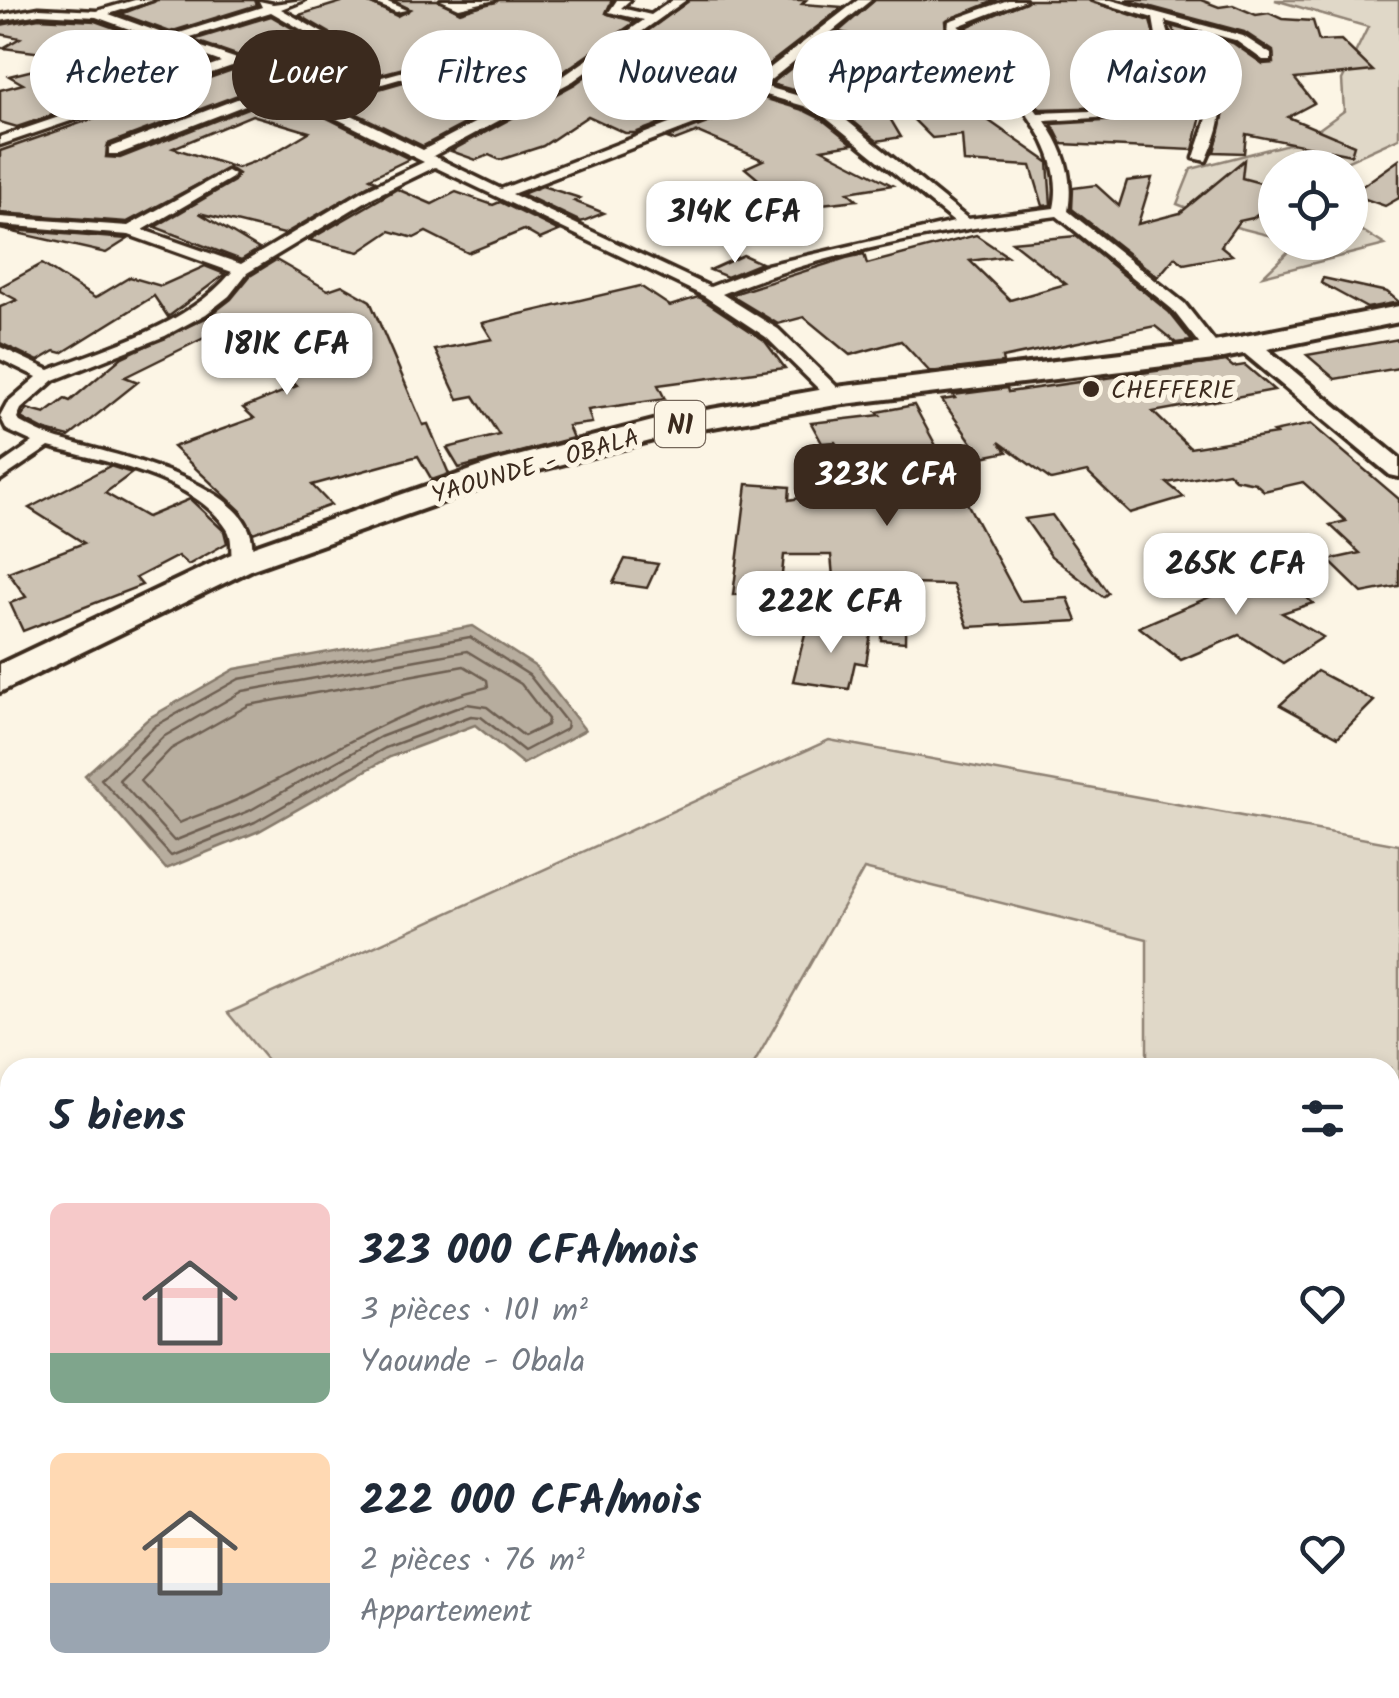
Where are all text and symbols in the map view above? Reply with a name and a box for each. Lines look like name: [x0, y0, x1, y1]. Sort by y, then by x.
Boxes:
chip: Acheter: [30, 30, 212, 120]
chip: Louer: [232, 30, 381, 120]
chip: Filtres: [401, 30, 562, 120]
chip: Nouveau: [582, 30, 773, 120]
chip: Appartement: [793, 30, 1050, 120]
chip: Maison: [1070, 30, 1242, 120]
map controls: [1258, 150, 1368, 260]
button: locate: [1258, 150, 1368, 260]
pin: 314K CFA: [632, 181, 838, 266]
text: 314K CFA: [668, 188, 802, 239]
pin: 181K CFA: [184, 313, 390, 398]
text: 181K CFA: [223, 320, 351, 371]
place label: CHEFFERIE: [1111, 371, 1236, 411]
marker: CHEFFERIE: [1080, 378, 1102, 400]
road number: N1: [655, 401, 705, 447]
street label: YAOUNDE - OBALA: [427, 418, 644, 516]
pin: 323K CFA: [784, 444, 990, 529]
text: 323K CFA: [816, 451, 958, 502]
pin: 265K CFA: [1133, 533, 1339, 618]
text: 265K CFA: [1165, 540, 1307, 591]
pin: 222K CFA: [728, 571, 934, 656]
text: 222K CFA: [759, 578, 903, 629]
text: 5 biens: [50, 1085, 186, 1152]
icon: filters: [1295, 1091, 1350, 1146]
text: 323 000 CFA/mois: [360, 1219, 698, 1286]
icon: home: [130, 1243, 250, 1363]
icon: heart: [1295, 1276, 1350, 1331]
text: 3 pièces · 101 m²: [360, 1286, 588, 1337]
text: Yaounde - Obala: [360, 1337, 585, 1388]
text: 222 000 CFA/mois: [360, 1469, 702, 1536]
icon: home: [130, 1493, 250, 1613]
icon: heart: [1295, 1526, 1350, 1581]
text: 2 pièces · 76 m²: [360, 1536, 585, 1587]
text: Appartement: [360, 1587, 532, 1638]

